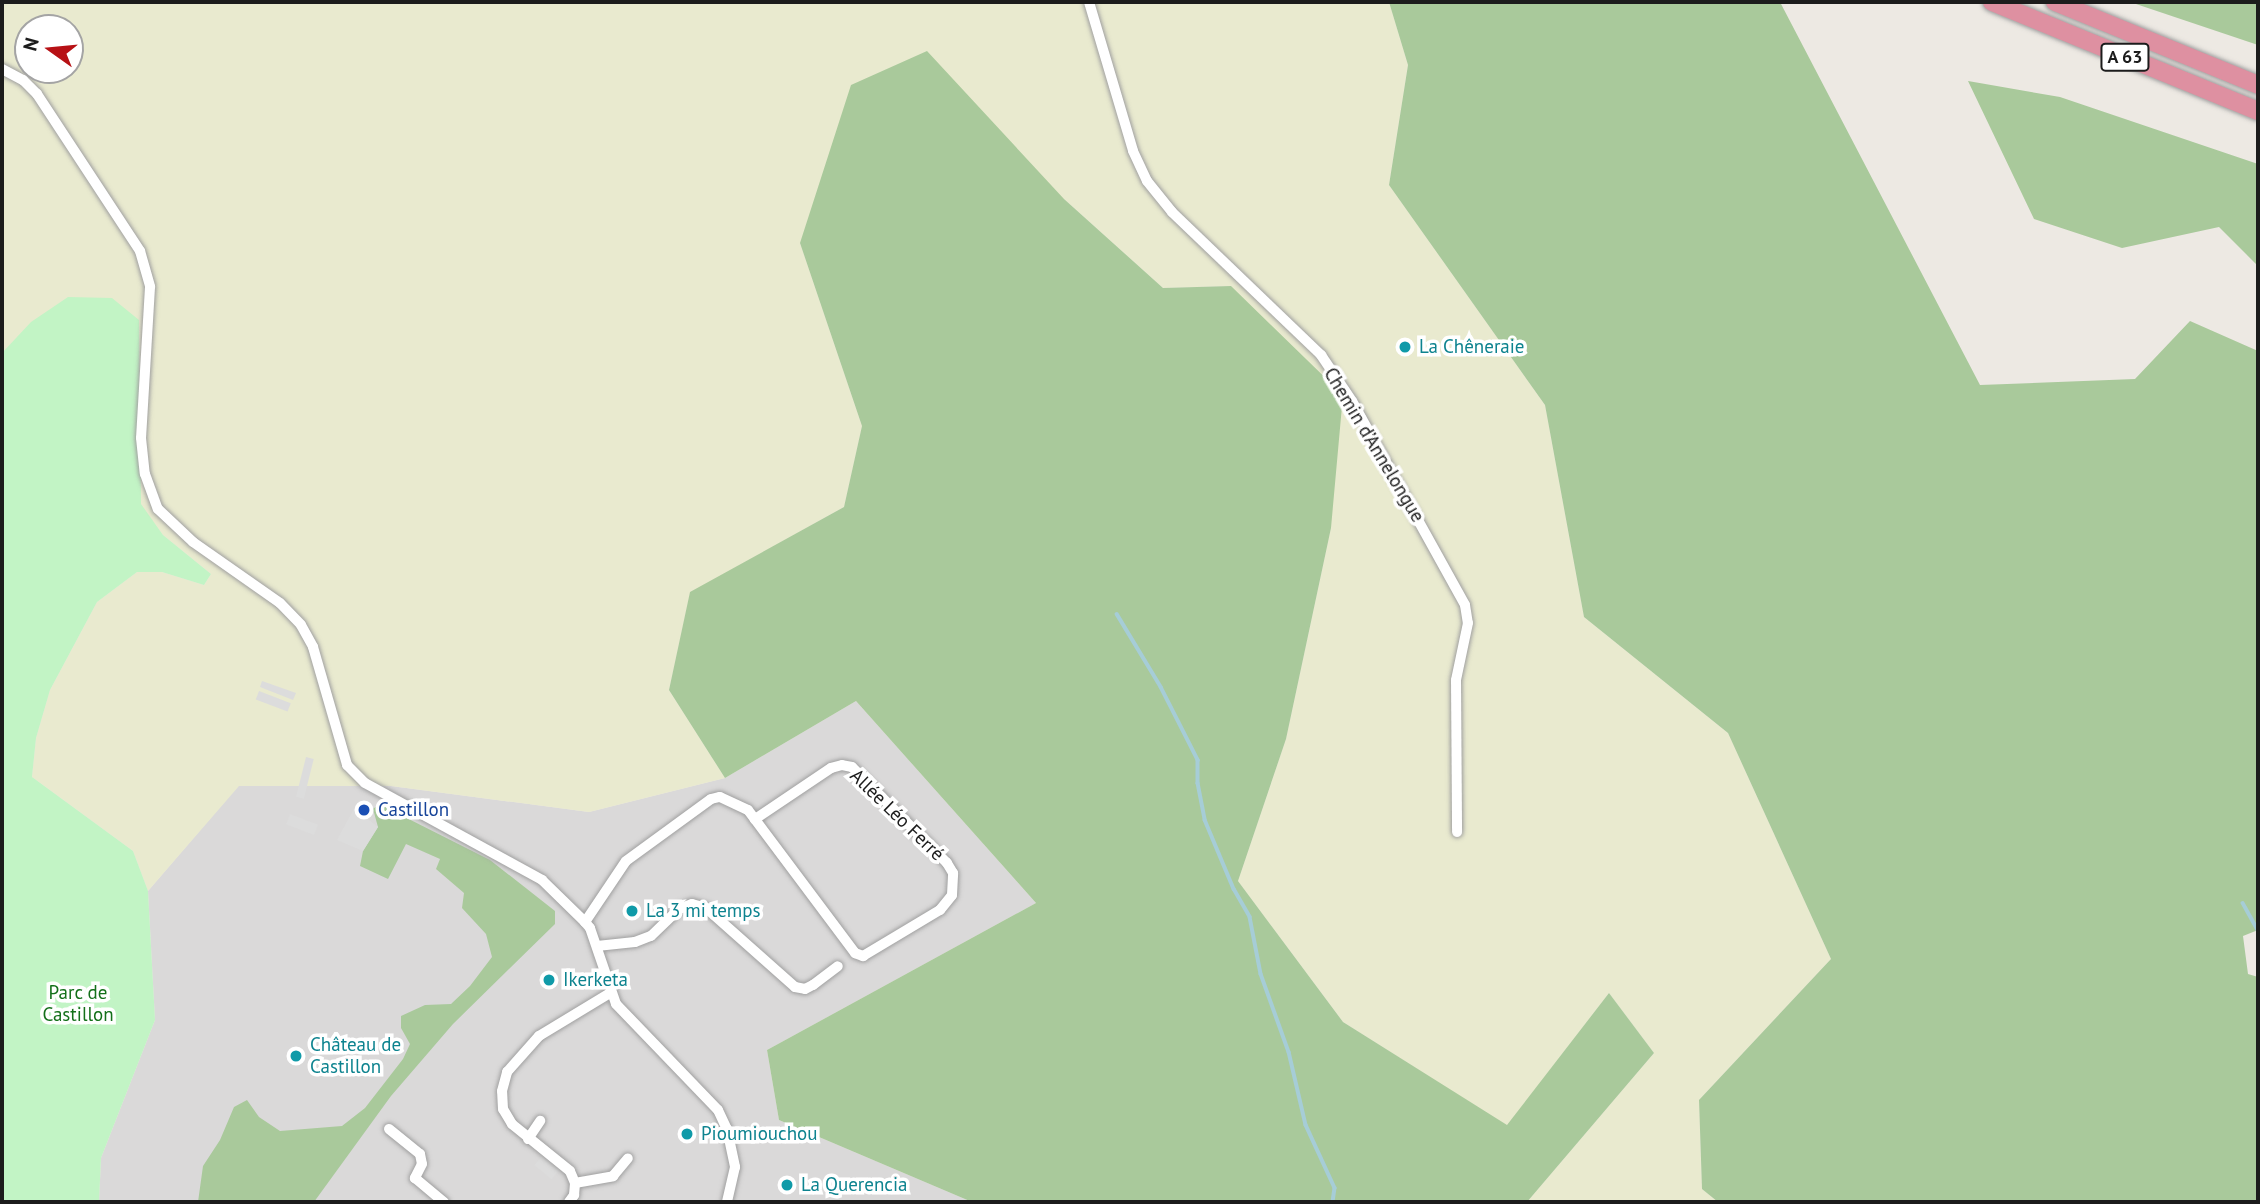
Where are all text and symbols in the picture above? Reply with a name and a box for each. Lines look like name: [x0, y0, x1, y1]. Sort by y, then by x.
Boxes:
north arrow: [14, 14, 84, 84]
text: N: [17, 35, 44, 53]
road number: A 63: [2099, 42, 2151, 72]
place label: La Chêneraie: [1419, 336, 1525, 358]
marker: La Chêneraie: [1397, 339, 1413, 355]
street label: Chemin d’Annelongue: [1319, 364, 1429, 526]
street label: Allée Léo Ferré: [845, 764, 949, 866]
place label: Castillon: [378, 799, 449, 821]
marker: Castillon: [356, 802, 372, 818]
place label: La 3 mi temps: [646, 900, 761, 922]
marker: La 3 mi temps: [624, 903, 640, 919]
place label: Ikerketa: [563, 969, 628, 991]
marker: Ikerketa: [541, 972, 557, 988]
park label: Parc de Castillon: [42, 982, 114, 1026]
place label: Château de Castillon: [310, 1034, 401, 1078]
marker: Château de Castillon: [288, 1048, 304, 1064]
place label: Pioumiouchou: [701, 1123, 817, 1145]
marker: Pioumiouchou: [679, 1126, 695, 1142]
place label: La Querencia: [801, 1174, 907, 1196]
marker: La Querencia: [779, 1177, 795, 1193]

